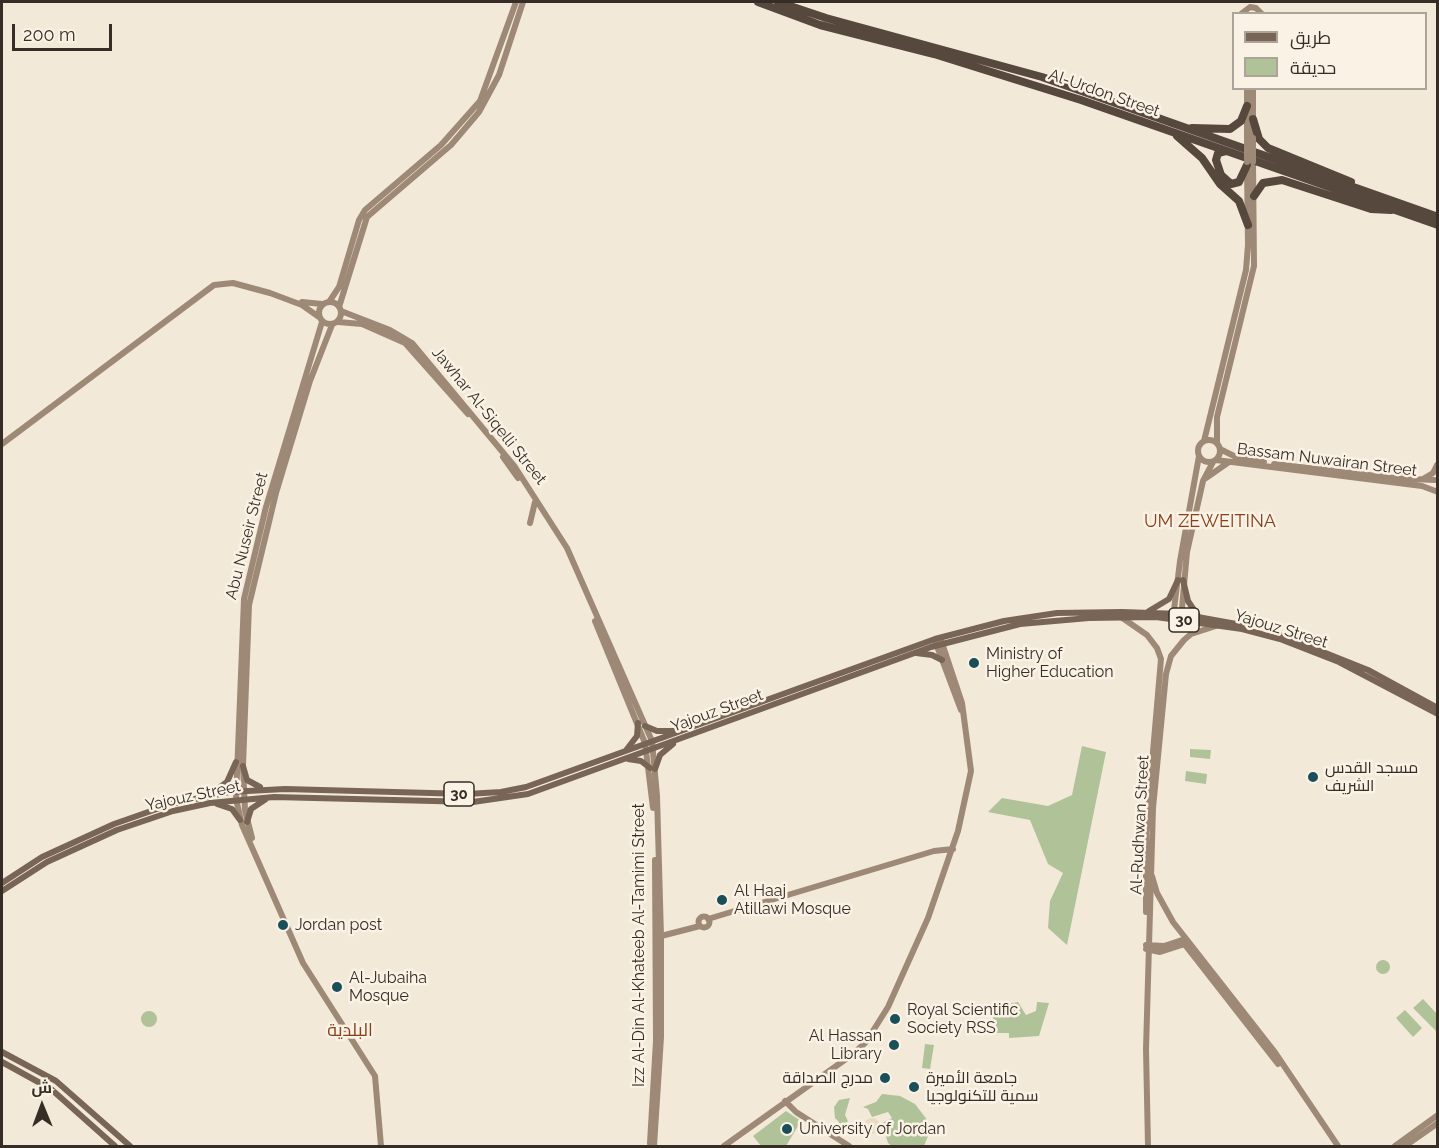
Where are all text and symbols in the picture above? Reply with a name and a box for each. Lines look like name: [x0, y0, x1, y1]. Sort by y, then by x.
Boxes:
scale bar: [15, 12, 116, 50]
legend: [1232, 12, 1427, 90]
text: 200 m: [23, 24, 76, 45]
text: طريق: [1290, 27, 1331, 48]
text: حديقة: [1290, 57, 1336, 78]
street label: Al-Urdon Street: [1046, 65, 1162, 121]
street label: Jawhar Al-Siqelli Street: [428, 343, 550, 489]
street label: Bassam Nuwairan Street: [1236, 439, 1418, 481]
street label: Abu Nuseir Street: [222, 470, 272, 602]
district label: UM ZEWEITINA: [1135, 511, 1285, 533]
street label: Yajouz Street: [1232, 606, 1330, 652]
road number: 30: [1169, 608, 1199, 632]
place label: Ministry of Higher Education: [986, 644, 1114, 682]
marker: Ministry of Higher Education: [967, 656, 981, 670]
street label: Yajouz Street: [668, 685, 766, 737]
street label: Al-Rudhwan Street: [1127, 755, 1153, 895]
place label: مسجد القدس الشريف: [1325, 758, 1418, 796]
marker: مسجد القدس الشريف: [1306, 770, 1320, 784]
street label: Yajouz Street: [144, 777, 242, 815]
road number: 30: [444, 782, 474, 806]
street label: Izz Al-Din Al-Khateeb Al-Tamimi Street: [629, 803, 649, 1087]
place label: Al Haaj Atillawi Mosque: [734, 881, 851, 919]
marker: Al Haaj Atillawi Mosque: [715, 893, 729, 907]
place label: Jordan post: [295, 915, 382, 935]
marker: Jordan post: [276, 918, 290, 932]
place label: Al-Jubaiha Mosque: [349, 968, 427, 1006]
marker: Al-Jubaiha Mosque: [330, 980, 344, 994]
place label: Royal Scientific Society RSS: [907, 1000, 1018, 1038]
marker: Royal Scientific Society RSS: [888, 1012, 902, 1026]
district label: البلدية: [327, 1020, 373, 1042]
place label: Al Hassan Library: [809, 1026, 882, 1064]
marker: Al Hassan Library: [887, 1038, 901, 1052]
place label: مدرج الصداقة: [782, 1068, 873, 1088]
place label: جامعة الأميرة سمية للتكنولوجيا: [926, 1068, 1039, 1106]
marker: مدرج الصداقة: [878, 1071, 892, 1085]
north arrow: [12, 1076, 72, 1136]
text: ش: [31, 1078, 52, 1097]
marker: جامعة الأميرة سمية للتكنولوجيا: [907, 1080, 921, 1094]
place label: University of Jordan: [799, 1119, 946, 1139]
marker: University of Jordan: [780, 1122, 794, 1136]

